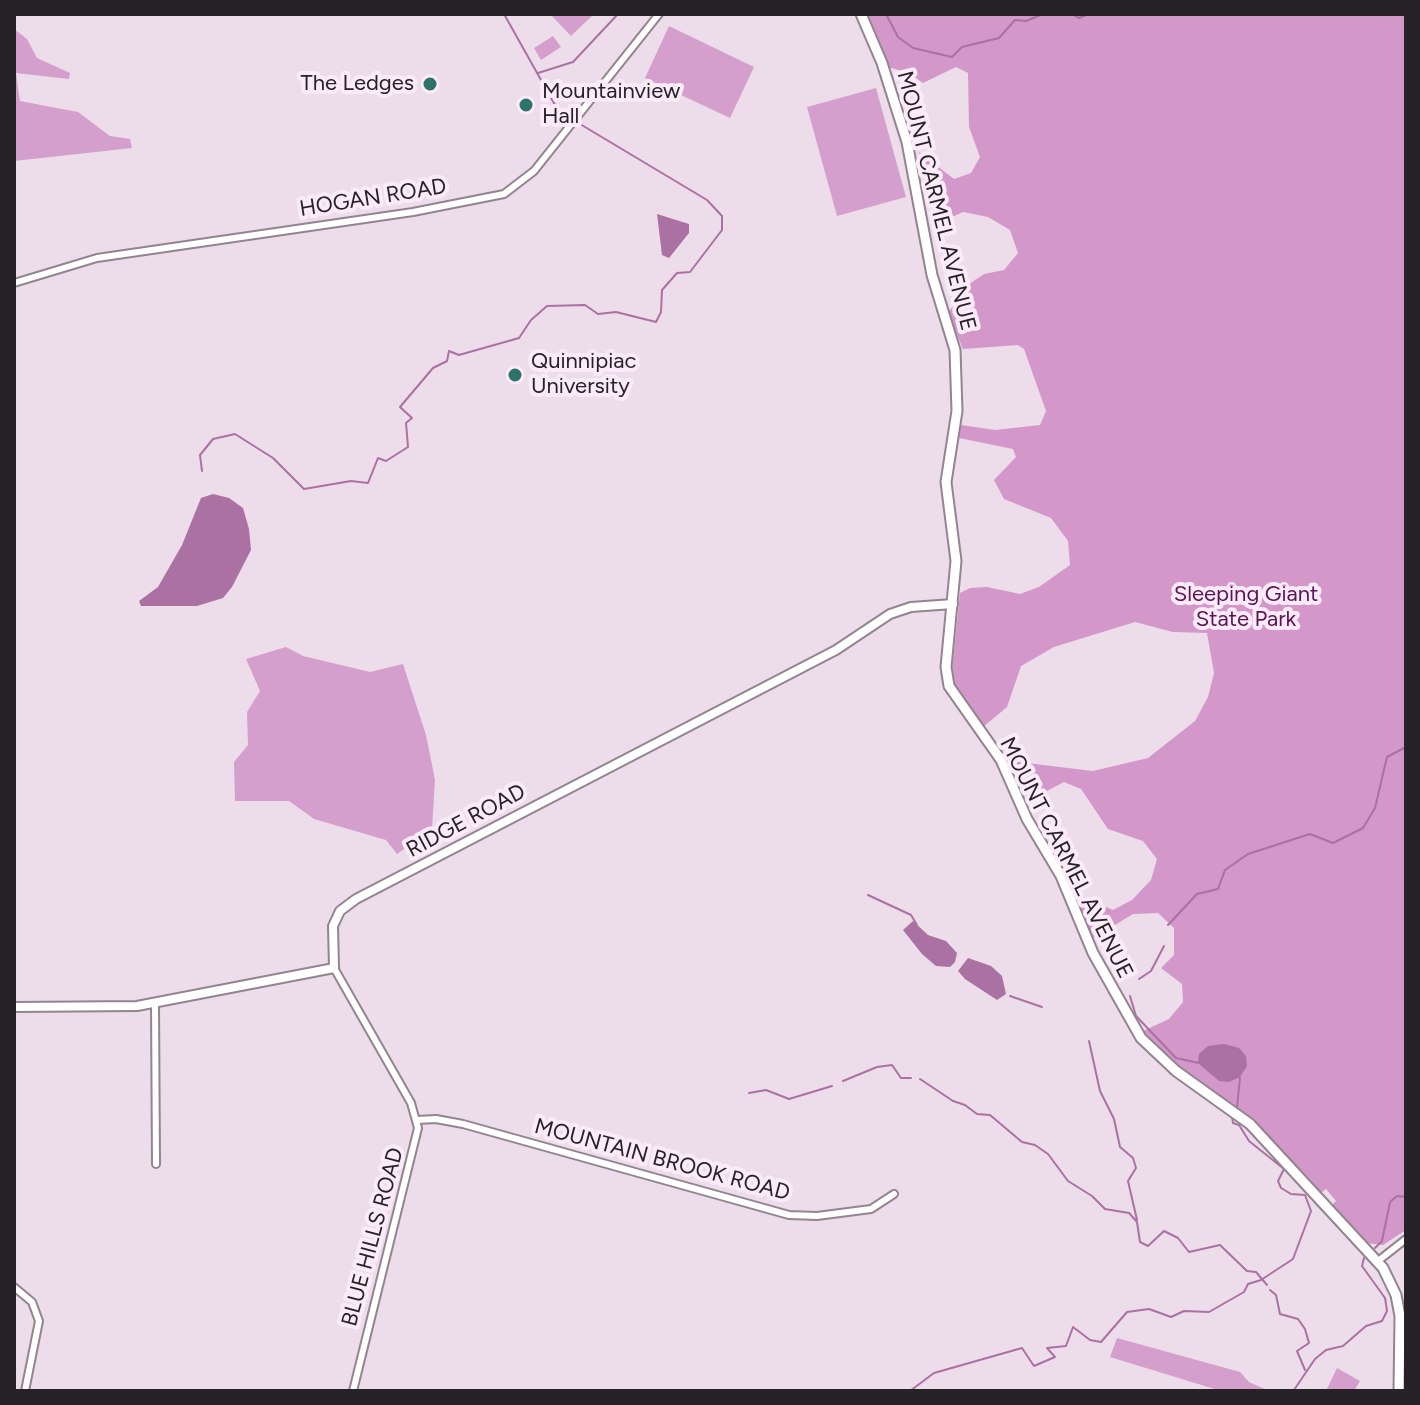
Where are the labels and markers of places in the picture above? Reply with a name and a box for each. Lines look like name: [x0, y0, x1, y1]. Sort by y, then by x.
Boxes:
place label: The Ledges: [301, 71, 414, 97]
marker: The Ledges: [421, 75, 439, 93]
place label: Mountainview Hall: [542, 79, 680, 130]
marker: Mountainview Hall: [517, 96, 535, 114]
place label: Quinnipiac University: [531, 349, 636, 400]
marker: Quinnipiac University: [506, 366, 524, 384]

